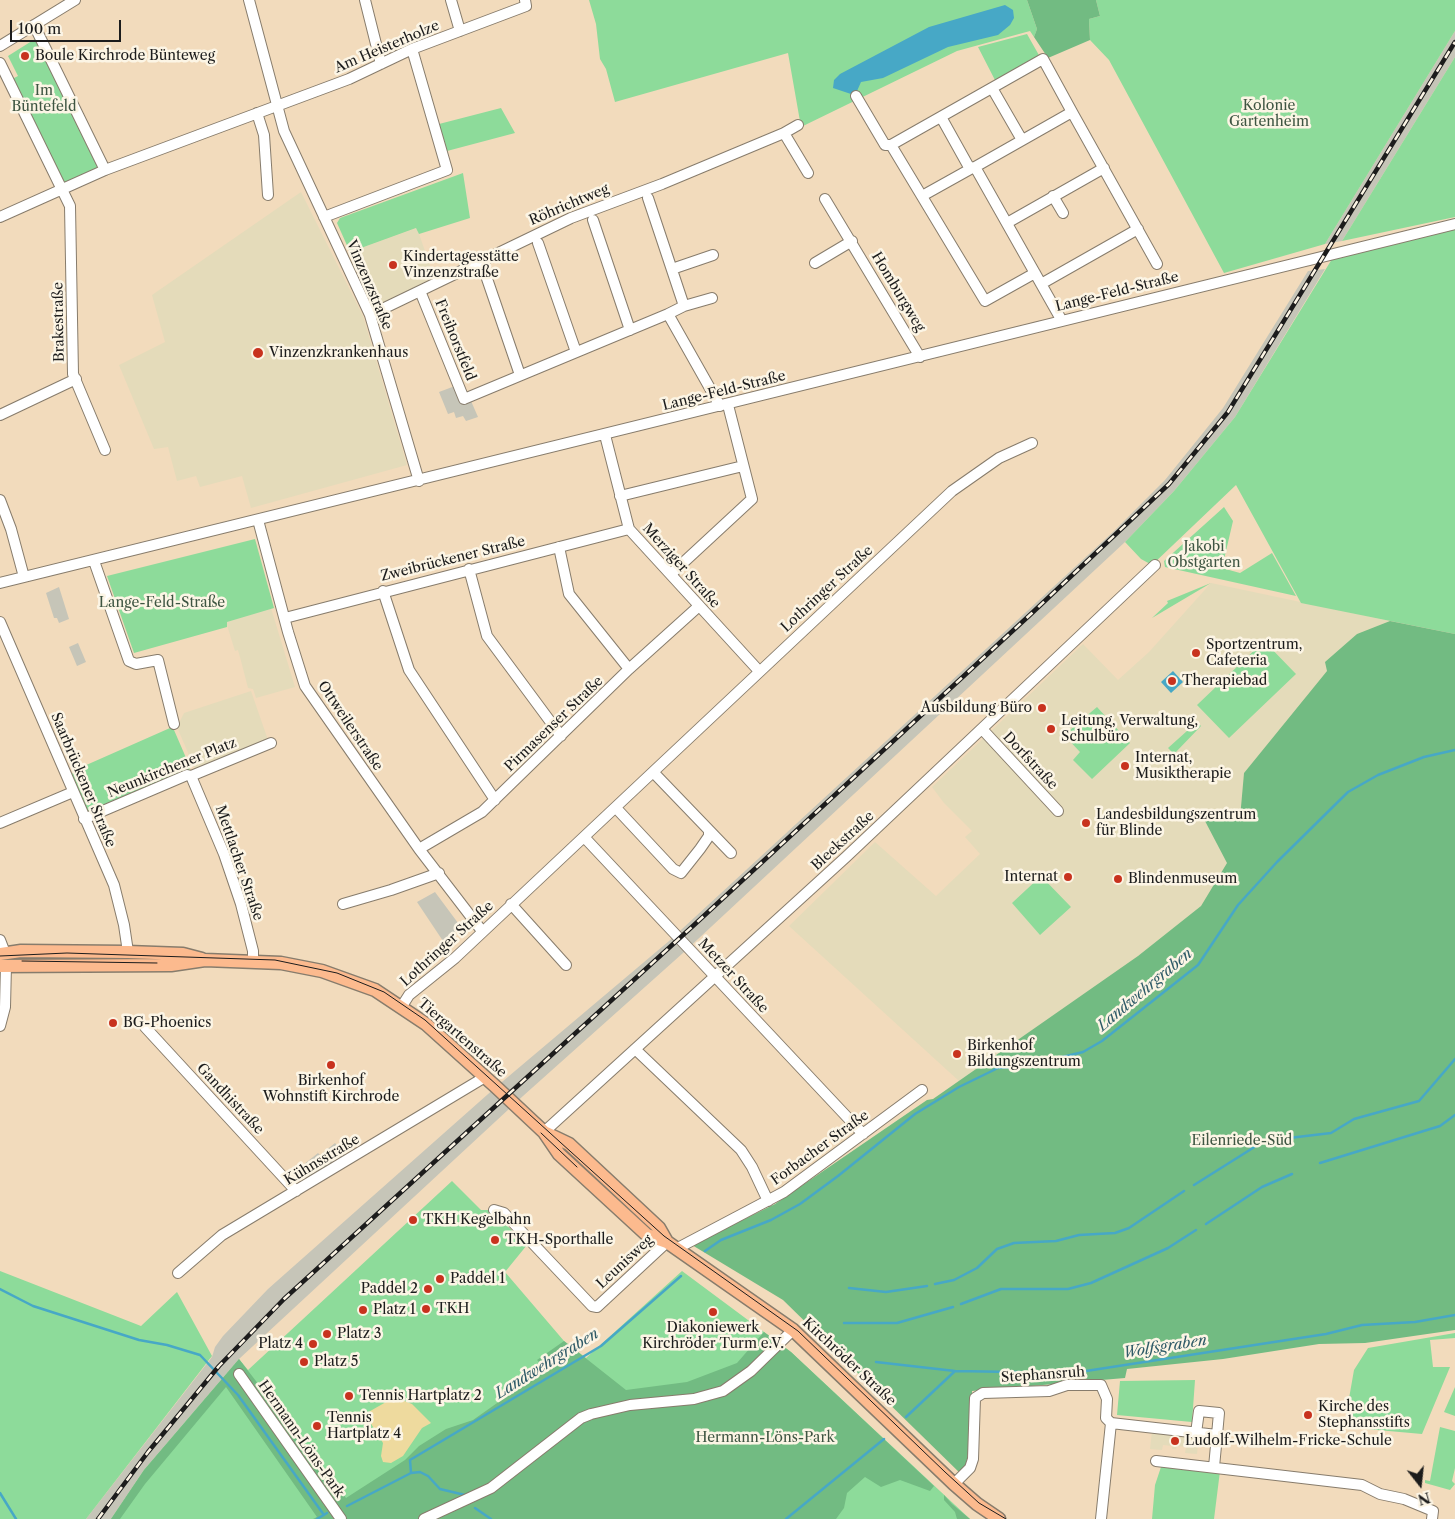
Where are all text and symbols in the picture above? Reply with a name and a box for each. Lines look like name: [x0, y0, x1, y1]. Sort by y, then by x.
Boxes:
scale bar: [12, 10, 124, 42]
street label: Am Heisterholze: [332, 17, 442, 77]
text: 100 m: [18, 19, 61, 38]
place label: Boule Kirchrode Bünteweg: [35, 48, 215, 64]
marker: Boule Kirchrode Bünteweg: [19, 50, 31, 62]
park label: Im Büntefeld: [11, 83, 77, 115]
park label: Kolonie Gartenheim: [1229, 98, 1309, 130]
street label: Röhrichtweg: [527, 181, 611, 229]
street label: Vinzenzstraße: [343, 238, 395, 332]
place label: Kindertagesstätte Vinzenzstraße: [403, 249, 519, 282]
street label: Homburgweg: [868, 249, 928, 335]
marker: Kindertagesstätte Vinzenzstraße: [387, 259, 399, 271]
street label: Lange-Feld-Straße: [1054, 269, 1180, 315]
street label: Brakestraße: [50, 282, 68, 362]
street label: Freihorstfeld: [431, 297, 479, 383]
place label: Vinzenzkrankenhaus: [269, 345, 408, 361]
marker: Vinzenzkrankenhaus: [251, 346, 265, 360]
street label: Lange-Feld-Straße: [661, 368, 787, 414]
street label: Merziger Straße: [639, 520, 723, 612]
street label: Zweibrückener Straße: [379, 533, 527, 585]
park label: Jakobi Obstgarten: [1167, 539, 1241, 572]
street label: Lothringer Straße: [778, 542, 876, 636]
park label: Lange-Feld-Straße: [99, 595, 225, 611]
place label: Sportzentrum, Cafeteria: [1206, 637, 1302, 670]
marker: Sportzentrum, Cafeteria: [1190, 647, 1202, 659]
street label: Pirmasenser Straße: [501, 673, 607, 775]
place label: Therapiebad: [1182, 673, 1267, 689]
marker: Therapiebad: [1166, 675, 1178, 687]
street label: Ottweilerstraße: [314, 678, 386, 774]
place label: Ausbildung Büro: [921, 700, 1032, 716]
marker: Ausbildung Büro: [1036, 702, 1048, 714]
street label: Saarbrückener Straße: [47, 710, 119, 850]
place label: Leitung, Verwaltung, Schulbüro: [1061, 713, 1198, 746]
marker: Leitung, Verwaltung, Schulbüro: [1045, 723, 1057, 735]
street label: Dorfstraße: [999, 729, 1061, 793]
street label: Neunkirchener Platz: [105, 734, 239, 802]
place label: Internat, Musiktherapie: [1135, 750, 1231, 782]
marker: Internat, Musiktherapie: [1119, 760, 1131, 772]
street label: Mettlacher Straße: [211, 803, 267, 923]
place label: Landesbildungszentrum für Blinde: [1096, 807, 1256, 840]
street label: Bleekstraße: [808, 808, 878, 874]
marker: Landesbildungszentrum für Blinde: [1080, 817, 1092, 829]
place label: Internat: [1004, 869, 1058, 885]
marker: Internat: [1062, 871, 1074, 883]
place label: Blindenmuseum: [1128, 871, 1237, 887]
marker: Blindenmuseum: [1112, 873, 1124, 885]
street label: Lothringer Straße: [397, 898, 497, 990]
street label: Metzer Straße: [694, 935, 772, 1017]
water label: Landwehrgraben: [1094, 945, 1196, 1035]
street label: Tiergartenstraße: [414, 995, 510, 1081]
place label: BG-Phoenics: [123, 1015, 211, 1031]
marker: BG-Phoenics: [107, 1017, 119, 1029]
place label: Birkenhof Bildungszentrum: [967, 1038, 1081, 1070]
marker: Birkenhof Bildungszentrum: [951, 1048, 963, 1060]
marker: Birkenhof Wohnstift Kirchrode: [325, 1059, 337, 1071]
street label: Gandhistraße: [193, 1060, 267, 1138]
place label: Birkenhof Wohnstift Kirchrode: [263, 1073, 399, 1106]
street label: Forbacher Straße: [768, 1107, 872, 1189]
street label: Kühnsstraße: [281, 1131, 363, 1189]
park label: Eilenriede-Süd: [1192, 1133, 1292, 1149]
place label: TKH Kegelbahn: [423, 1212, 531, 1228]
marker: TKH Kegelbahn: [407, 1214, 419, 1226]
place label: TKH-Sporthalle: [505, 1232, 613, 1248]
street label: Leunisweg: [593, 1232, 657, 1292]
marker: TKH-Sporthalle: [489, 1234, 501, 1246]
place label: Paddel 1: [450, 1271, 505, 1287]
marker: Paddel 1: [434, 1273, 446, 1285]
place label: Paddel 2: [361, 1281, 418, 1297]
marker: Paddel 2: [422, 1283, 434, 1295]
place label: TKH: [436, 1301, 469, 1317]
place label: Platz 1: [373, 1302, 416, 1318]
marker: TKH: [420, 1303, 432, 1315]
marker: Platz 1: [357, 1304, 369, 1316]
marker: Diakoniewerk Kirchröder Turm e.V.: [707, 1306, 719, 1318]
street label: Kirchröder Straße: [799, 1314, 899, 1410]
place label: Diakoniewerk Kirchröder Turm e.V.: [642, 1320, 784, 1352]
water label: Landwehrgraben: [492, 1325, 602, 1403]
place label: Platz 3: [337, 1326, 381, 1342]
marker: Platz 3: [321, 1328, 333, 1340]
water label: Wolfsgraben: [1122, 1332, 1208, 1362]
place label: Platz 4: [258, 1336, 303, 1352]
marker: Platz 4: [307, 1338, 319, 1350]
place label: Platz 5: [314, 1354, 358, 1370]
marker: Platz 5: [298, 1356, 310, 1368]
street label: Stephansruh: [1000, 1364, 1086, 1386]
street label: Hermann-Löns-Park: [254, 1377, 348, 1501]
place label: Tennis Hartplatz 2: [359, 1388, 482, 1404]
marker: Tennis Hartplatz 2: [343, 1390, 355, 1402]
place label: Kirche des Stephansstifts: [1318, 1399, 1410, 1431]
marker: Kirche des Stephansstifts: [1302, 1409, 1314, 1421]
place label: Tennis Hartplatz 4: [327, 1410, 401, 1442]
marker: Tennis Hartplatz 4: [311, 1420, 323, 1432]
park label: Hermann-Löns-Park: [696, 1430, 834, 1446]
place label: Ludolf-Wilhelm-Fricke-Schule: [1185, 1433, 1392, 1449]
marker: Ludolf-Wilhelm-Fricke-Schule: [1169, 1435, 1181, 1447]
north arrow: [1395, 1459, 1445, 1509]
text: N: [1416, 1488, 1432, 1509]

